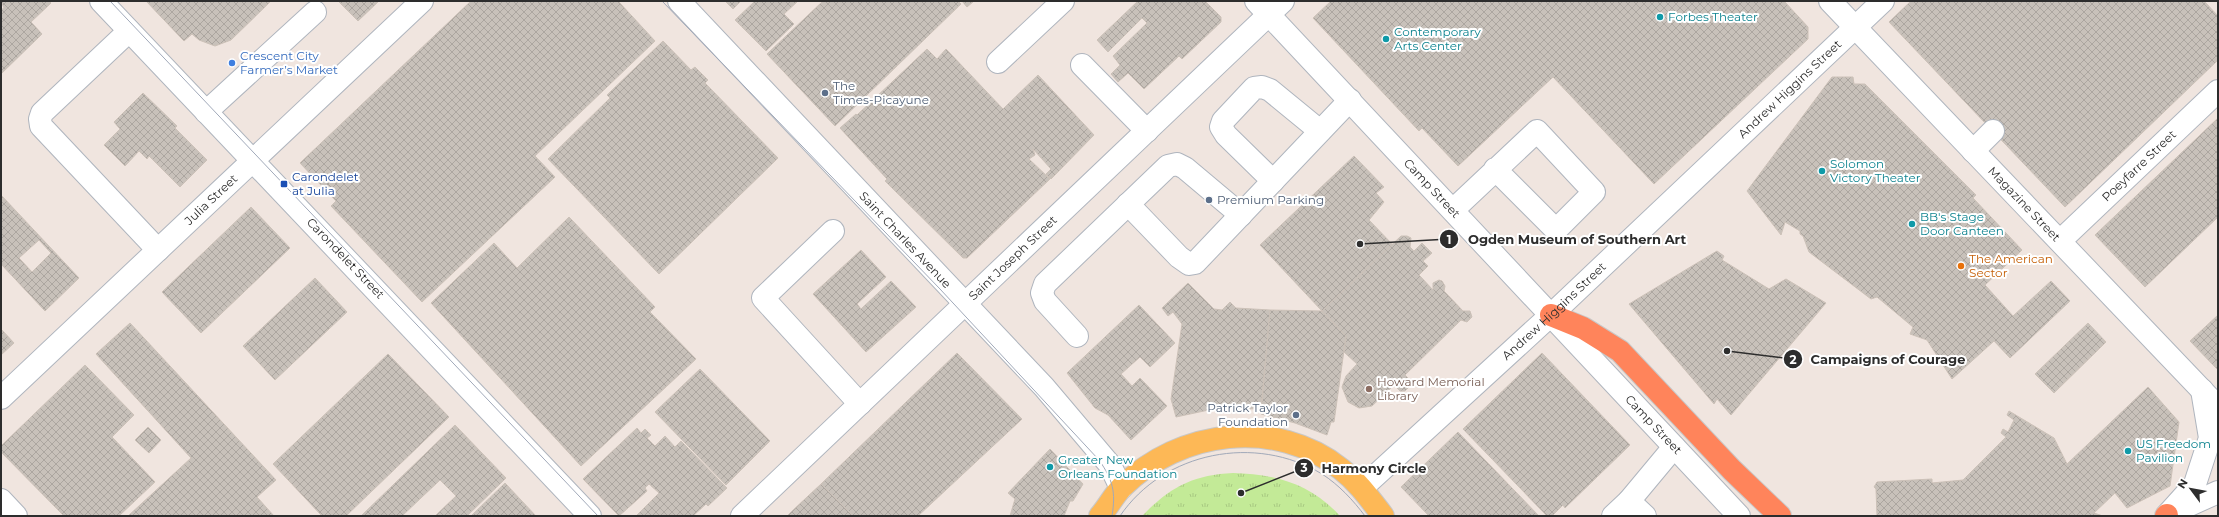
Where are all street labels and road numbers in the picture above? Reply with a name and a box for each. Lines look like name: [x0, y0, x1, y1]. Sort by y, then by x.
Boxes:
street label: Andrew Higgins Street: [1735, 36, 1844, 141]
street label: Poeyfarre Street: [2098, 127, 2179, 204]
street label: Camp Street: [1401, 155, 1464, 221]
street label: Magazine Street: [1985, 163, 2064, 245]
street label: Julia Street: [181, 171, 241, 229]
street label: Saint Charles Avenue: [856, 188, 955, 291]
street label: Saint Joseph Street: [965, 212, 1060, 303]
street label: Carondelet Street: [304, 214, 388, 302]
street label: Andrew Higgins Street: [1499, 259, 1609, 363]
street label: Camp Street: [1622, 392, 1685, 457]

